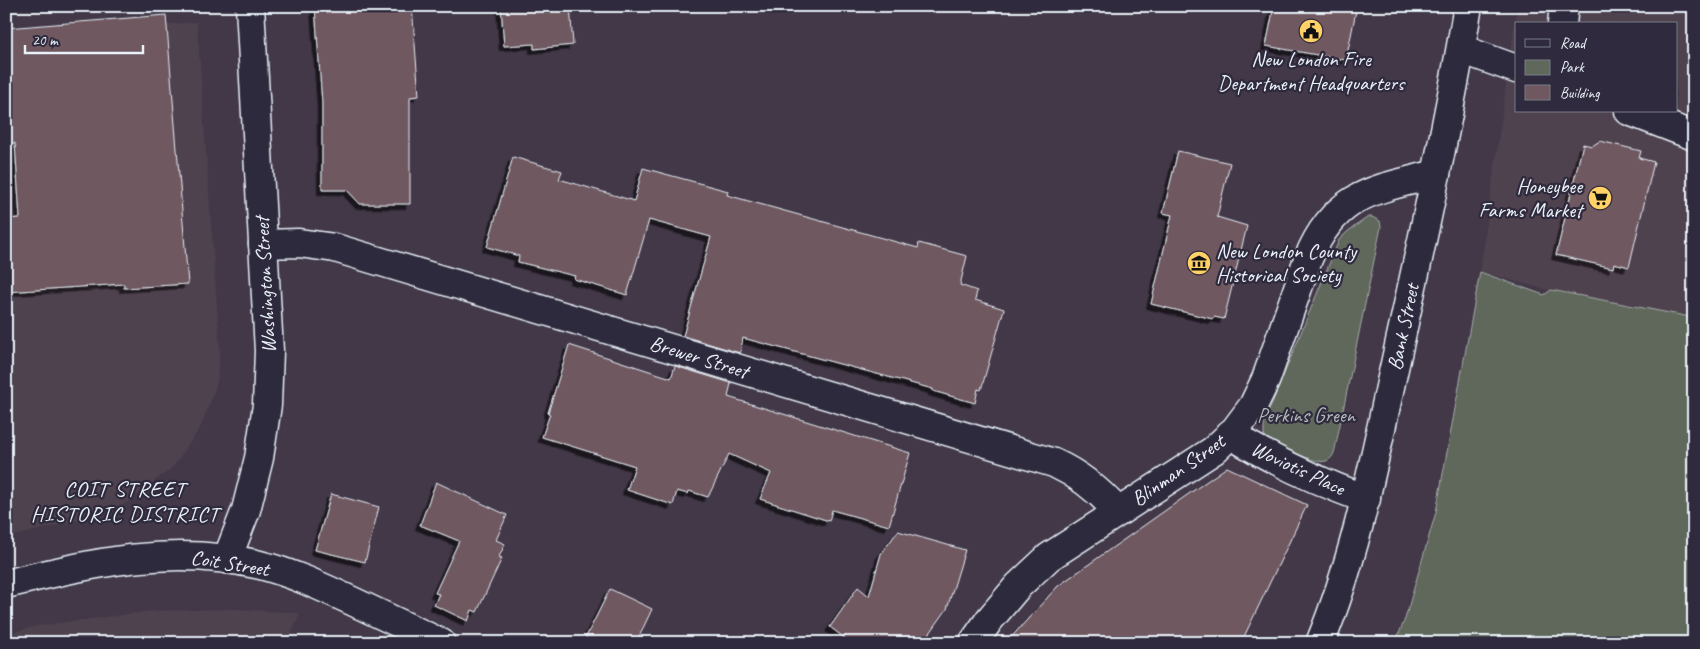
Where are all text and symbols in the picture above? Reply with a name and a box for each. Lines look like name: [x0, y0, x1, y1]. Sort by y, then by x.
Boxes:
public building icon: New London Fire Department Headquarters: [1298, 18, 1324, 44]
scale bar: [25, 22, 142, 54]
legend: [1515, 22, 1678, 112]
text: 20 m: [32, 31, 59, 50]
text: Road: [1560, 34, 1587, 53]
place label: New London Fire Department Headquarters: [1218, 46, 1406, 96]
text: Park: [1560, 58, 1585, 77]
text: Building: [1560, 84, 1600, 103]
place label: Honeybee Farms Market: [1479, 173, 1585, 223]
supermarket icon: Honeybee Farms Market: [1587, 185, 1613, 211]
street label: Washington Street: [248, 213, 282, 354]
place label: New London County Historical Society: [1216, 238, 1358, 288]
museum icon: New London County Historical Society: [1186, 250, 1212, 276]
street label: Bank Street: [1381, 279, 1425, 373]
street label: Brewer Street: [647, 330, 754, 385]
park label: Perkins Green: [1257, 402, 1356, 428]
street label: Blinman Street: [1126, 427, 1231, 512]
street label: Woviotis Place: [1247, 435, 1350, 501]
district label: COIT STREET HISTORIC DISTRICT: [31, 475, 223, 528]
street label: Coit Street: [189, 544, 273, 582]

